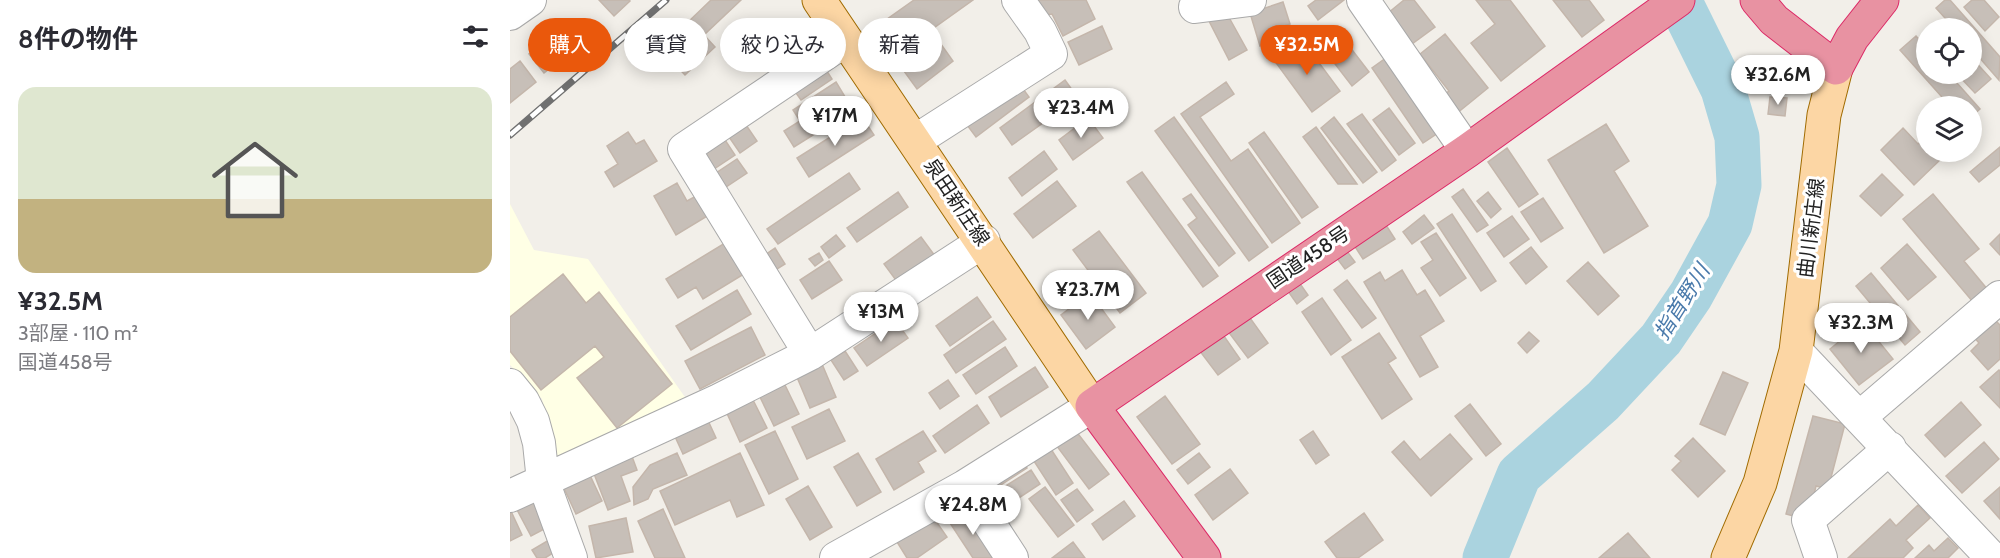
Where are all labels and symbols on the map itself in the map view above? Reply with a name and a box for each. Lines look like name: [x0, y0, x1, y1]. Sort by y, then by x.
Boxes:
pin: ¥32.5M: [1258, 25, 1356, 76]
pin: ¥32.6M: [1729, 55, 1827, 106]
pin: ¥23.4M: [1032, 88, 1130, 139]
pin: ¥17M: [799, 96, 871, 147]
street label: 泉田新庄線: [919, 154, 995, 250]
street label: 曲川新庄線: [1793, 177, 1829, 279]
street label: 国道458号: [1262, 221, 1354, 293]
water label: 指首野川: [1649, 258, 1715, 344]
pin: ¥23.7M: [1039, 270, 1137, 321]
pin: ¥13M: [845, 292, 917, 343]
pin: ¥32.3M: [1812, 303, 1910, 354]
pin: ¥24.8M: [924, 485, 1022, 536]

